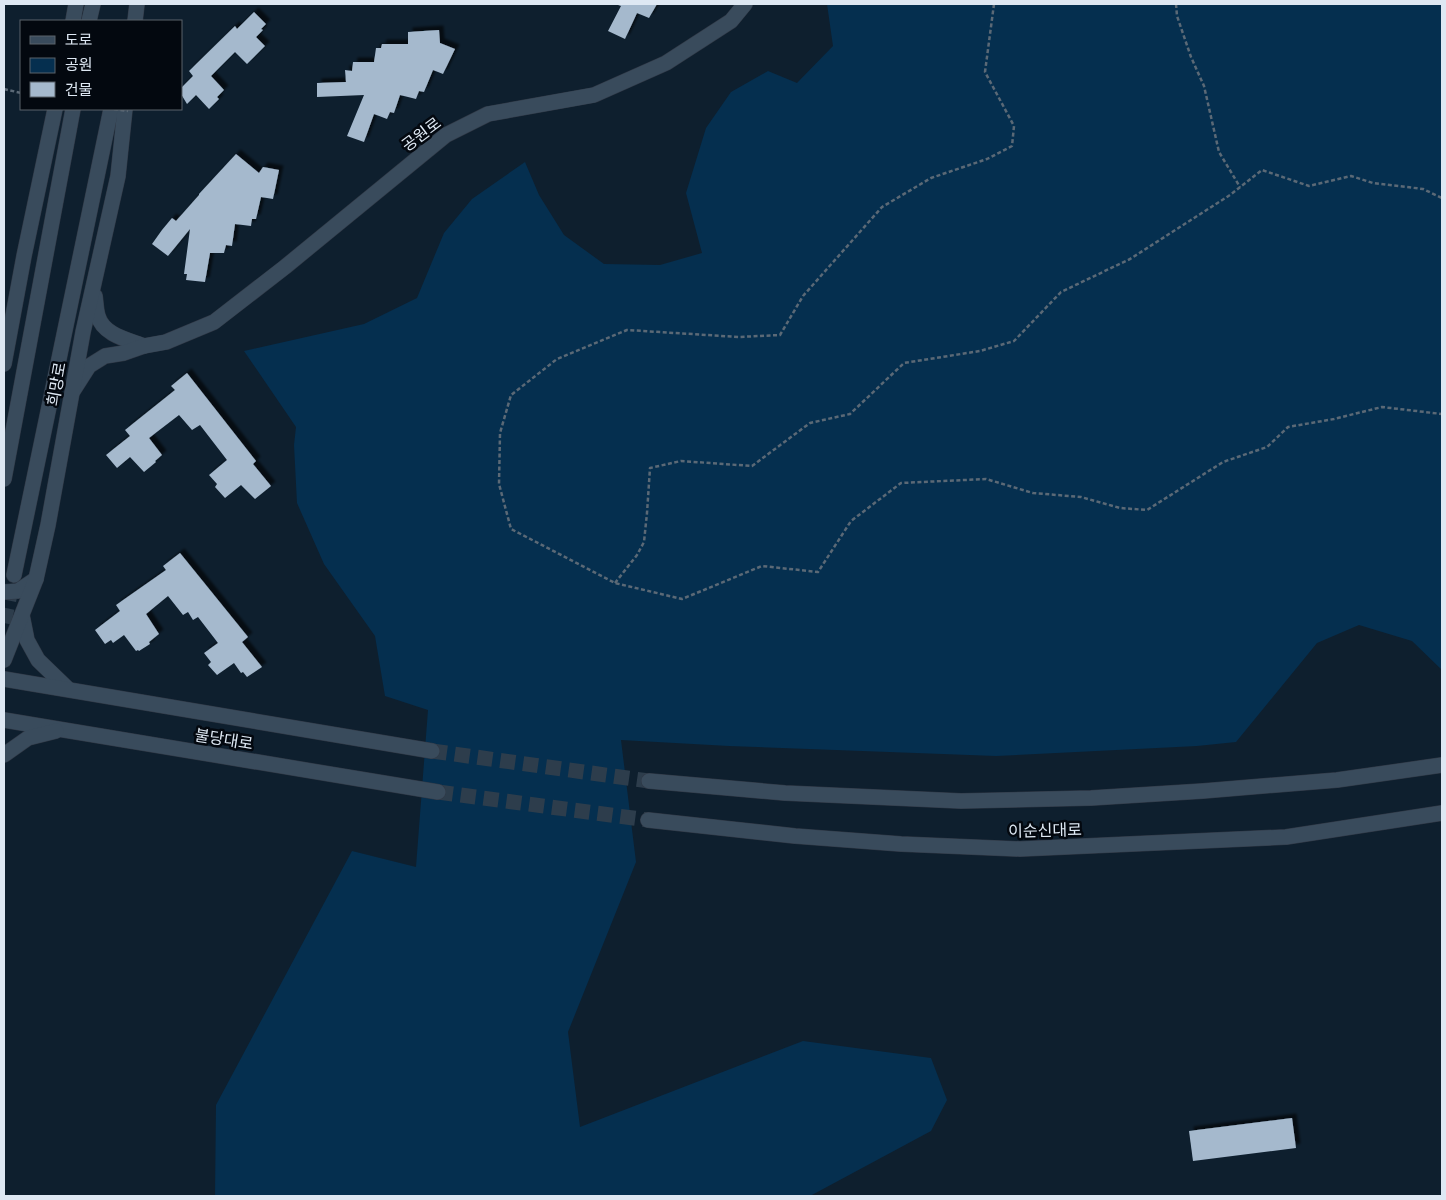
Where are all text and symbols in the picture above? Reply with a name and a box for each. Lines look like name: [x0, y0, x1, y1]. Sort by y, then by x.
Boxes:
legend: [20, 20, 182, 110]
text: 도로: [65, 30, 93, 49]
text: 공원: [65, 55, 93, 74]
text: 건물: [65, 80, 93, 99]
street label: 공원로: [397, 113, 445, 155]
street label: 희망로: [42, 360, 70, 407]
street label: 불당대로: [193, 725, 255, 754]
street label: 이순신대로: [1008, 819, 1082, 841]

